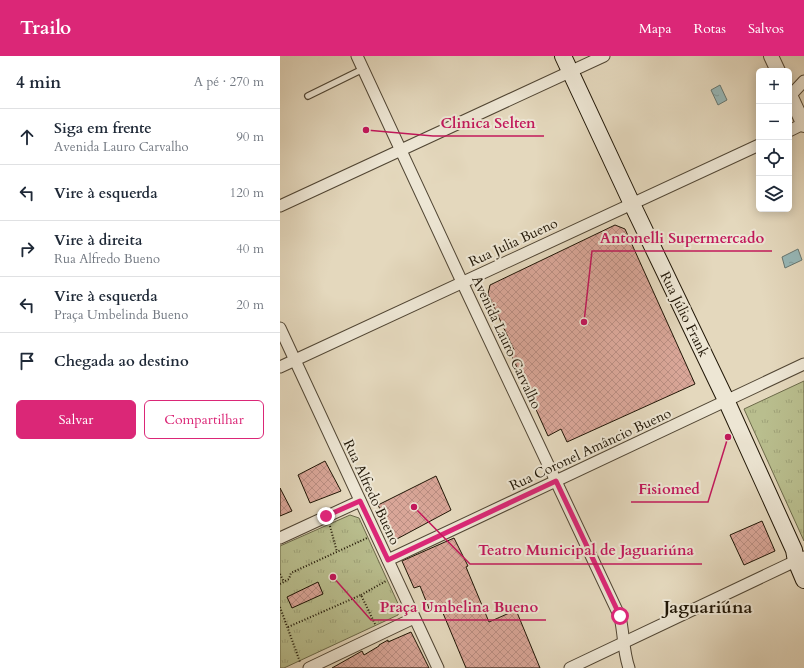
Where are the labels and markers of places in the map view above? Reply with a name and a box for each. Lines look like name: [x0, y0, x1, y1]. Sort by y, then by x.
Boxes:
callout: Clinica Selten: [433, 109, 544, 136]
callout: Antonelli Supermercado: [592, 224, 772, 251]
callout: Fisiomed: [631, 475, 708, 502]
callout: Teatro Municipal de Jaguariúna: [470, 537, 702, 564]
callout: Praça Umbelina Bueno: [371, 593, 546, 620]

